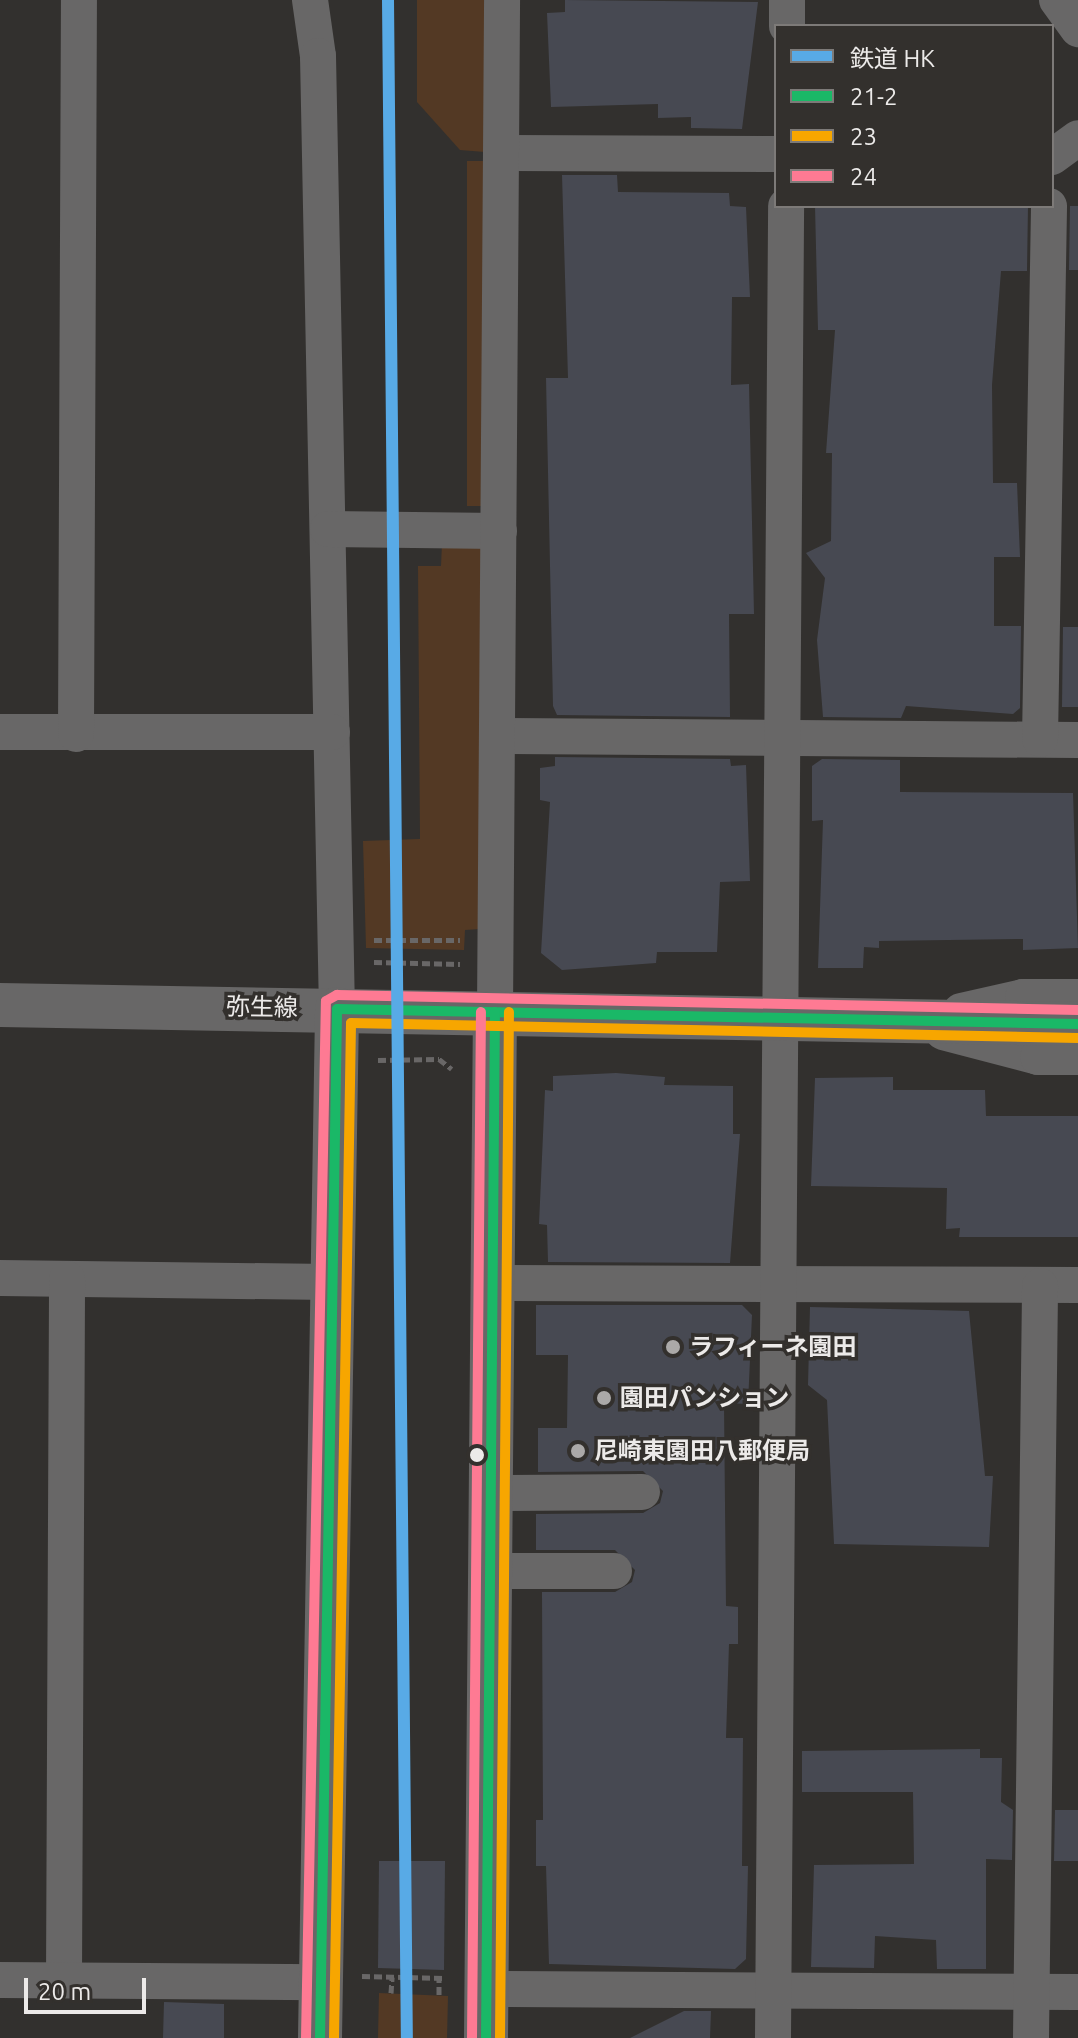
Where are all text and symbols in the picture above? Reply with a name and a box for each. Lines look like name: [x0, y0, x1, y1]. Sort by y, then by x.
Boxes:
legend: [774, 24, 1054, 208]
text: 鉄道 HK: [850, 45, 935, 72]
text: 21-2: [850, 83, 898, 110]
text: 23: [850, 123, 877, 150]
text: 24: [850, 163, 877, 190]
street label: 弥生線: [226, 992, 298, 1022]
place label: ラフィーネ園田: [689, 1333, 857, 1361]
marker: ラフィーネ園田: [664, 1338, 682, 1356]
place label: 園田パンション: [620, 1384, 788, 1412]
marker: 園田パンション: [595, 1389, 613, 1407]
place label: 尼崎東園田八郵便局: [594, 1437, 810, 1465]
marker: 尼崎東園田八郵便局: [569, 1442, 587, 1460]
unlabelled marker: [469, 1447, 485, 1463]
scale bar: [28, 1962, 150, 2012]
text: 20 m: [38, 1978, 91, 2005]

